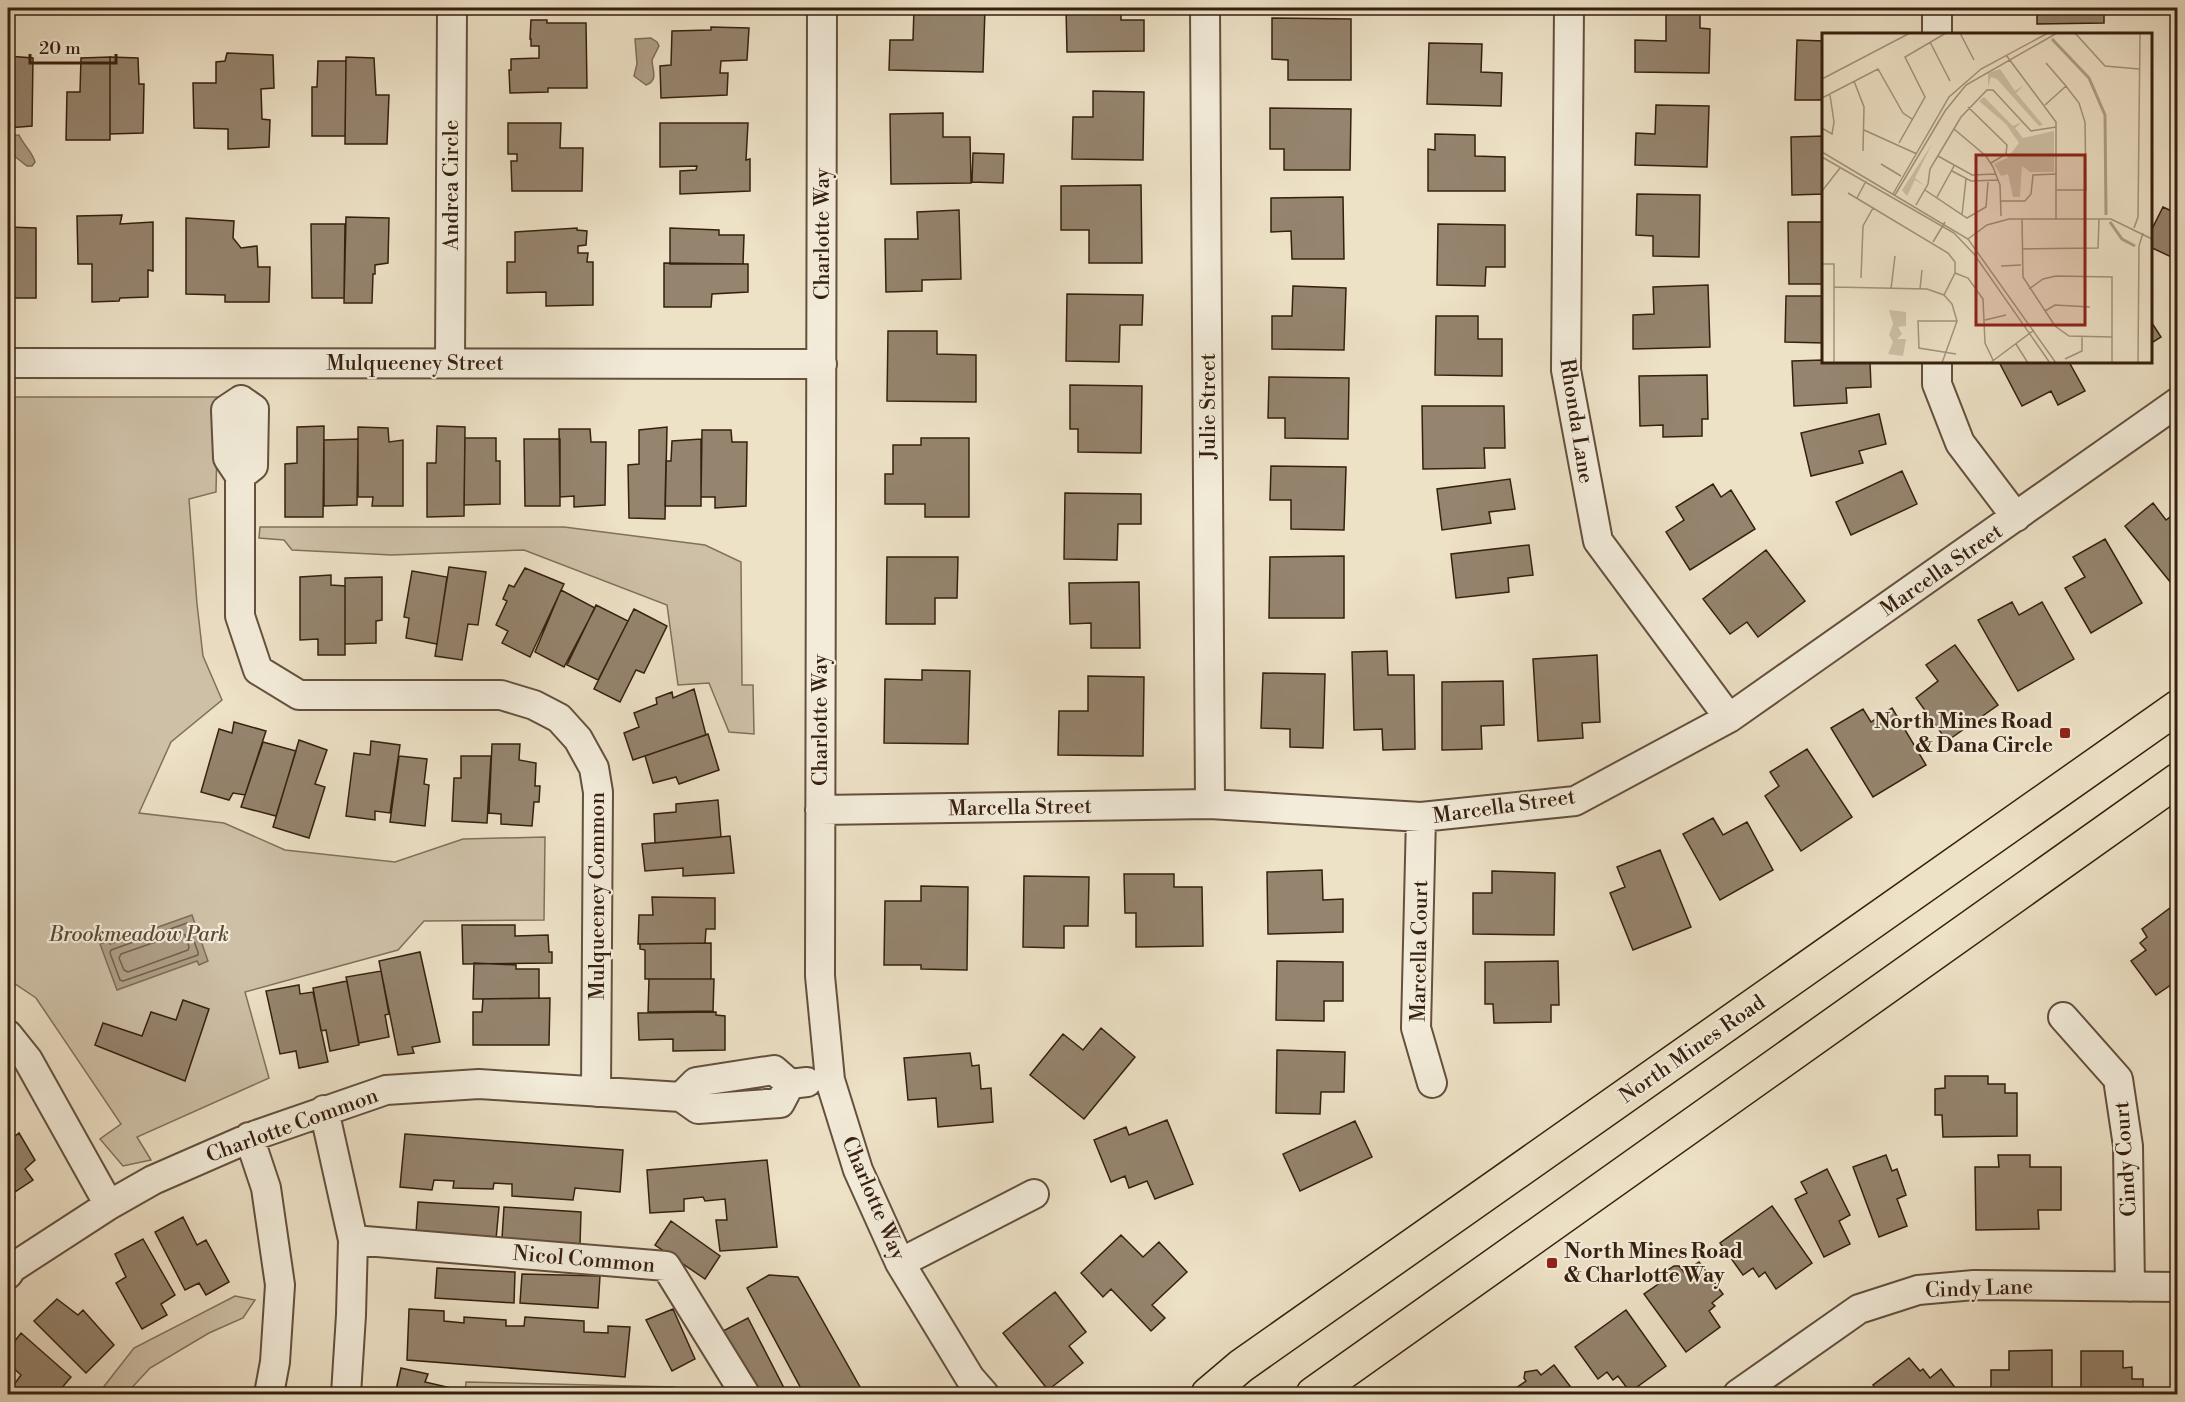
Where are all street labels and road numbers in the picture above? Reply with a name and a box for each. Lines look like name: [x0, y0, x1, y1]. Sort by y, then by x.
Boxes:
street label: Andrea Circle: [439, 120, 465, 251]
street label: Charlotte Way: [810, 167, 836, 300]
street label: Mulqueeney Street: [326, 351, 504, 377]
street label: Julie Street: [1196, 352, 1222, 460]
street label: Rhonda Lane: [1553, 357, 1599, 485]
street label: Marcella Street: [1875, 519, 2008, 623]
street label: Charlotte Way: [808, 653, 834, 786]
street label: Marcella Street: [1431, 784, 1578, 830]
street label: Mulqueeney Common: [585, 792, 611, 1000]
street label: Marcella Street: [948, 794, 1093, 822]
street label: Marcella Court: [1406, 879, 1434, 1022]
street label: North Mines Road: [1615, 990, 1771, 1110]
street label: Charlotte Common: [203, 1083, 382, 1169]
street label: Cindy Court: [2109, 1100, 2143, 1218]
street label: Charlotte Way: [835, 1132, 911, 1265]
street label: Nicol Common: [512, 1241, 657, 1279]
street label: Cindy Lane: [1924, 1274, 2034, 1304]

